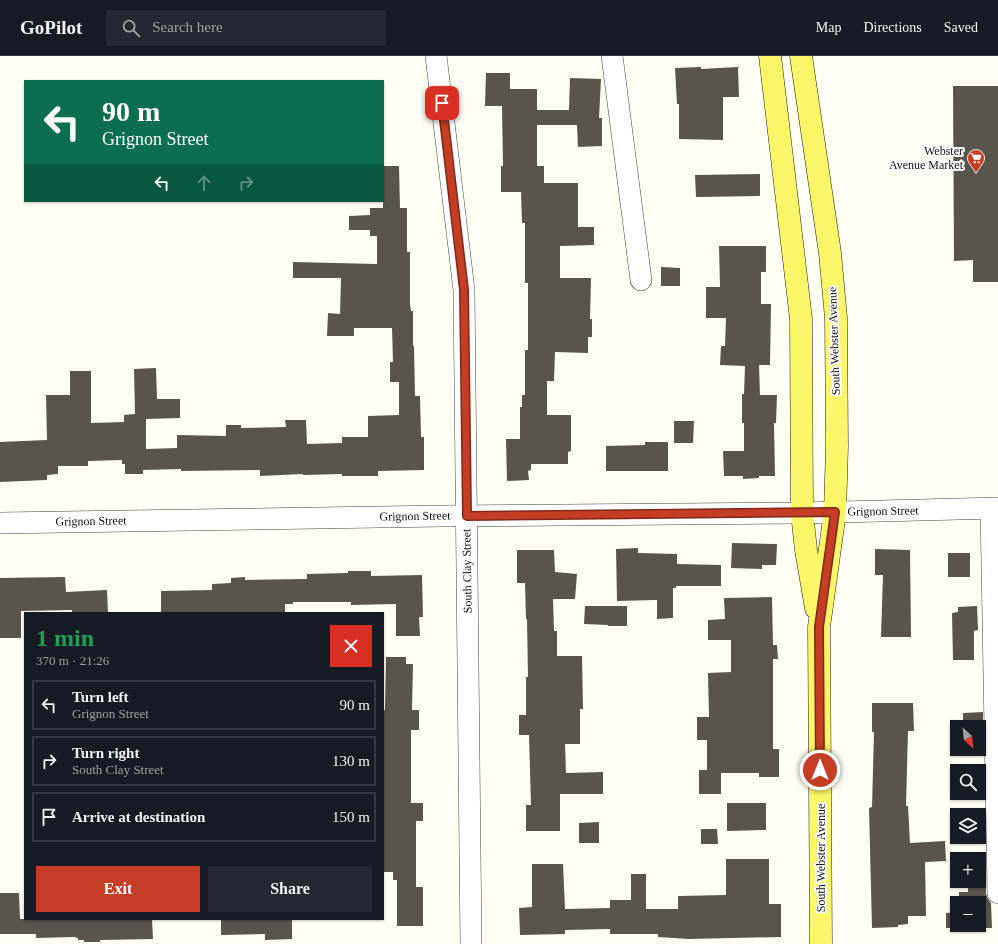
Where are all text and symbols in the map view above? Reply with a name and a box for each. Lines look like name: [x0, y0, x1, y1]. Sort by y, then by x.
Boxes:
search box: [106, 10, 386, 46]
text: GoPilot: [20, 17, 82, 38]
icon: search: [120, 17, 142, 39]
text: Search here: [152, 19, 223, 35]
text: Map: [816, 20, 841, 35]
text: Directions: [863, 20, 922, 35]
text: Saved: [944, 20, 978, 35]
pin: [425, 86, 459, 120]
icon: arrive: [431, 92, 453, 114]
icon: left: [36, 96, 88, 148]
text: 90 m: [102, 96, 160, 127]
text: Grignon Street: [102, 129, 208, 149]
place label: Webster Avenue Market: [889, 144, 964, 172]
supermarket icon: Webster Avenue Market: [966, 148, 986, 173]
icon: left: [151, 172, 173, 194]
icon: ahead: [193, 172, 215, 194]
icon: right: [235, 172, 257, 194]
street label: South Webster Avenue: [825, 286, 843, 396]
street label: Grignon Street: [847, 503, 919, 519]
street label: Grignon Street: [379, 508, 451, 524]
street label: Grignon Street: [55, 513, 127, 529]
street label: South Clay Street: [459, 528, 475, 613]
text: 1 min: [36, 625, 94, 651]
button: close: [330, 625, 372, 667]
text: 370 m · 21:26: [36, 653, 109, 668]
text: Turn left: [72, 689, 129, 705]
icon: left: [38, 694, 60, 716]
text: 90 m: [340, 697, 370, 713]
text: Grignon Street: [72, 706, 149, 721]
north arrow: [950, 720, 986, 756]
map controls: [950, 720, 986, 932]
text: Turn right: [72, 745, 139, 761]
position arrow: [799, 749, 841, 791]
icon: right: [38, 750, 60, 772]
text: 130 m: [332, 753, 370, 769]
text: South Clay Street: [72, 762, 164, 777]
button: search: [950, 764, 986, 800]
street label: South Webster Avenue: [814, 804, 828, 912]
icon: arrive: [38, 806, 60, 828]
button: layers: [950, 808, 986, 844]
text: Arrive at destination: [72, 809, 205, 825]
text: 150 m: [332, 809, 370, 825]
button: +: [950, 852, 986, 888]
button: Exit: [36, 866, 200, 912]
button: Share: [208, 866, 372, 912]
button: −: [950, 896, 986, 932]

